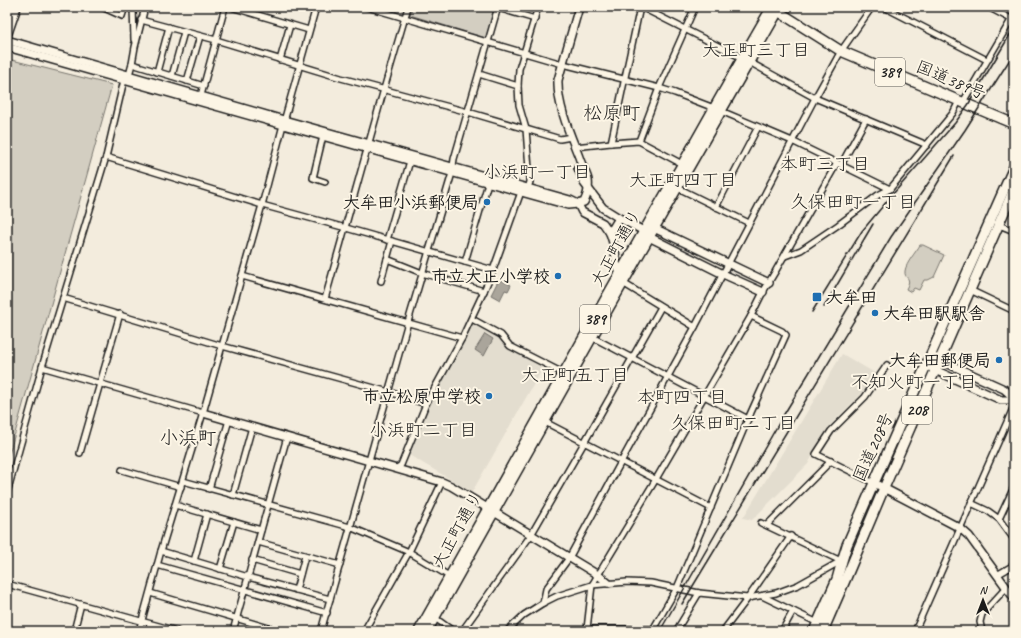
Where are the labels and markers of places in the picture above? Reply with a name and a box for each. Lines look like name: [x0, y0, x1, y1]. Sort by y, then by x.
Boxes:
place label: 大牟田小浜郵便局: [343, 192, 479, 213]
marker: 大牟田小浜郵便局: [482, 197, 492, 207]
place label: 市立大正小学校: [431, 266, 550, 287]
marker: 市立大正小学校: [553, 271, 563, 281]
place label: 大牟田: [826, 287, 877, 308]
marker: 大牟田: [811, 291, 823, 303]
place label: 大牟田駅駅舎: [883, 303, 985, 324]
marker: 大牟田駅駅舎: [870, 308, 880, 318]
place label: 大牟田郵便局: [889, 350, 991, 371]
marker: 大牟田郵便局: [994, 355, 1004, 365]
place label: 市立松原中学校: [362, 386, 481, 407]
marker: 市立松原中学校: [484, 391, 494, 401]

